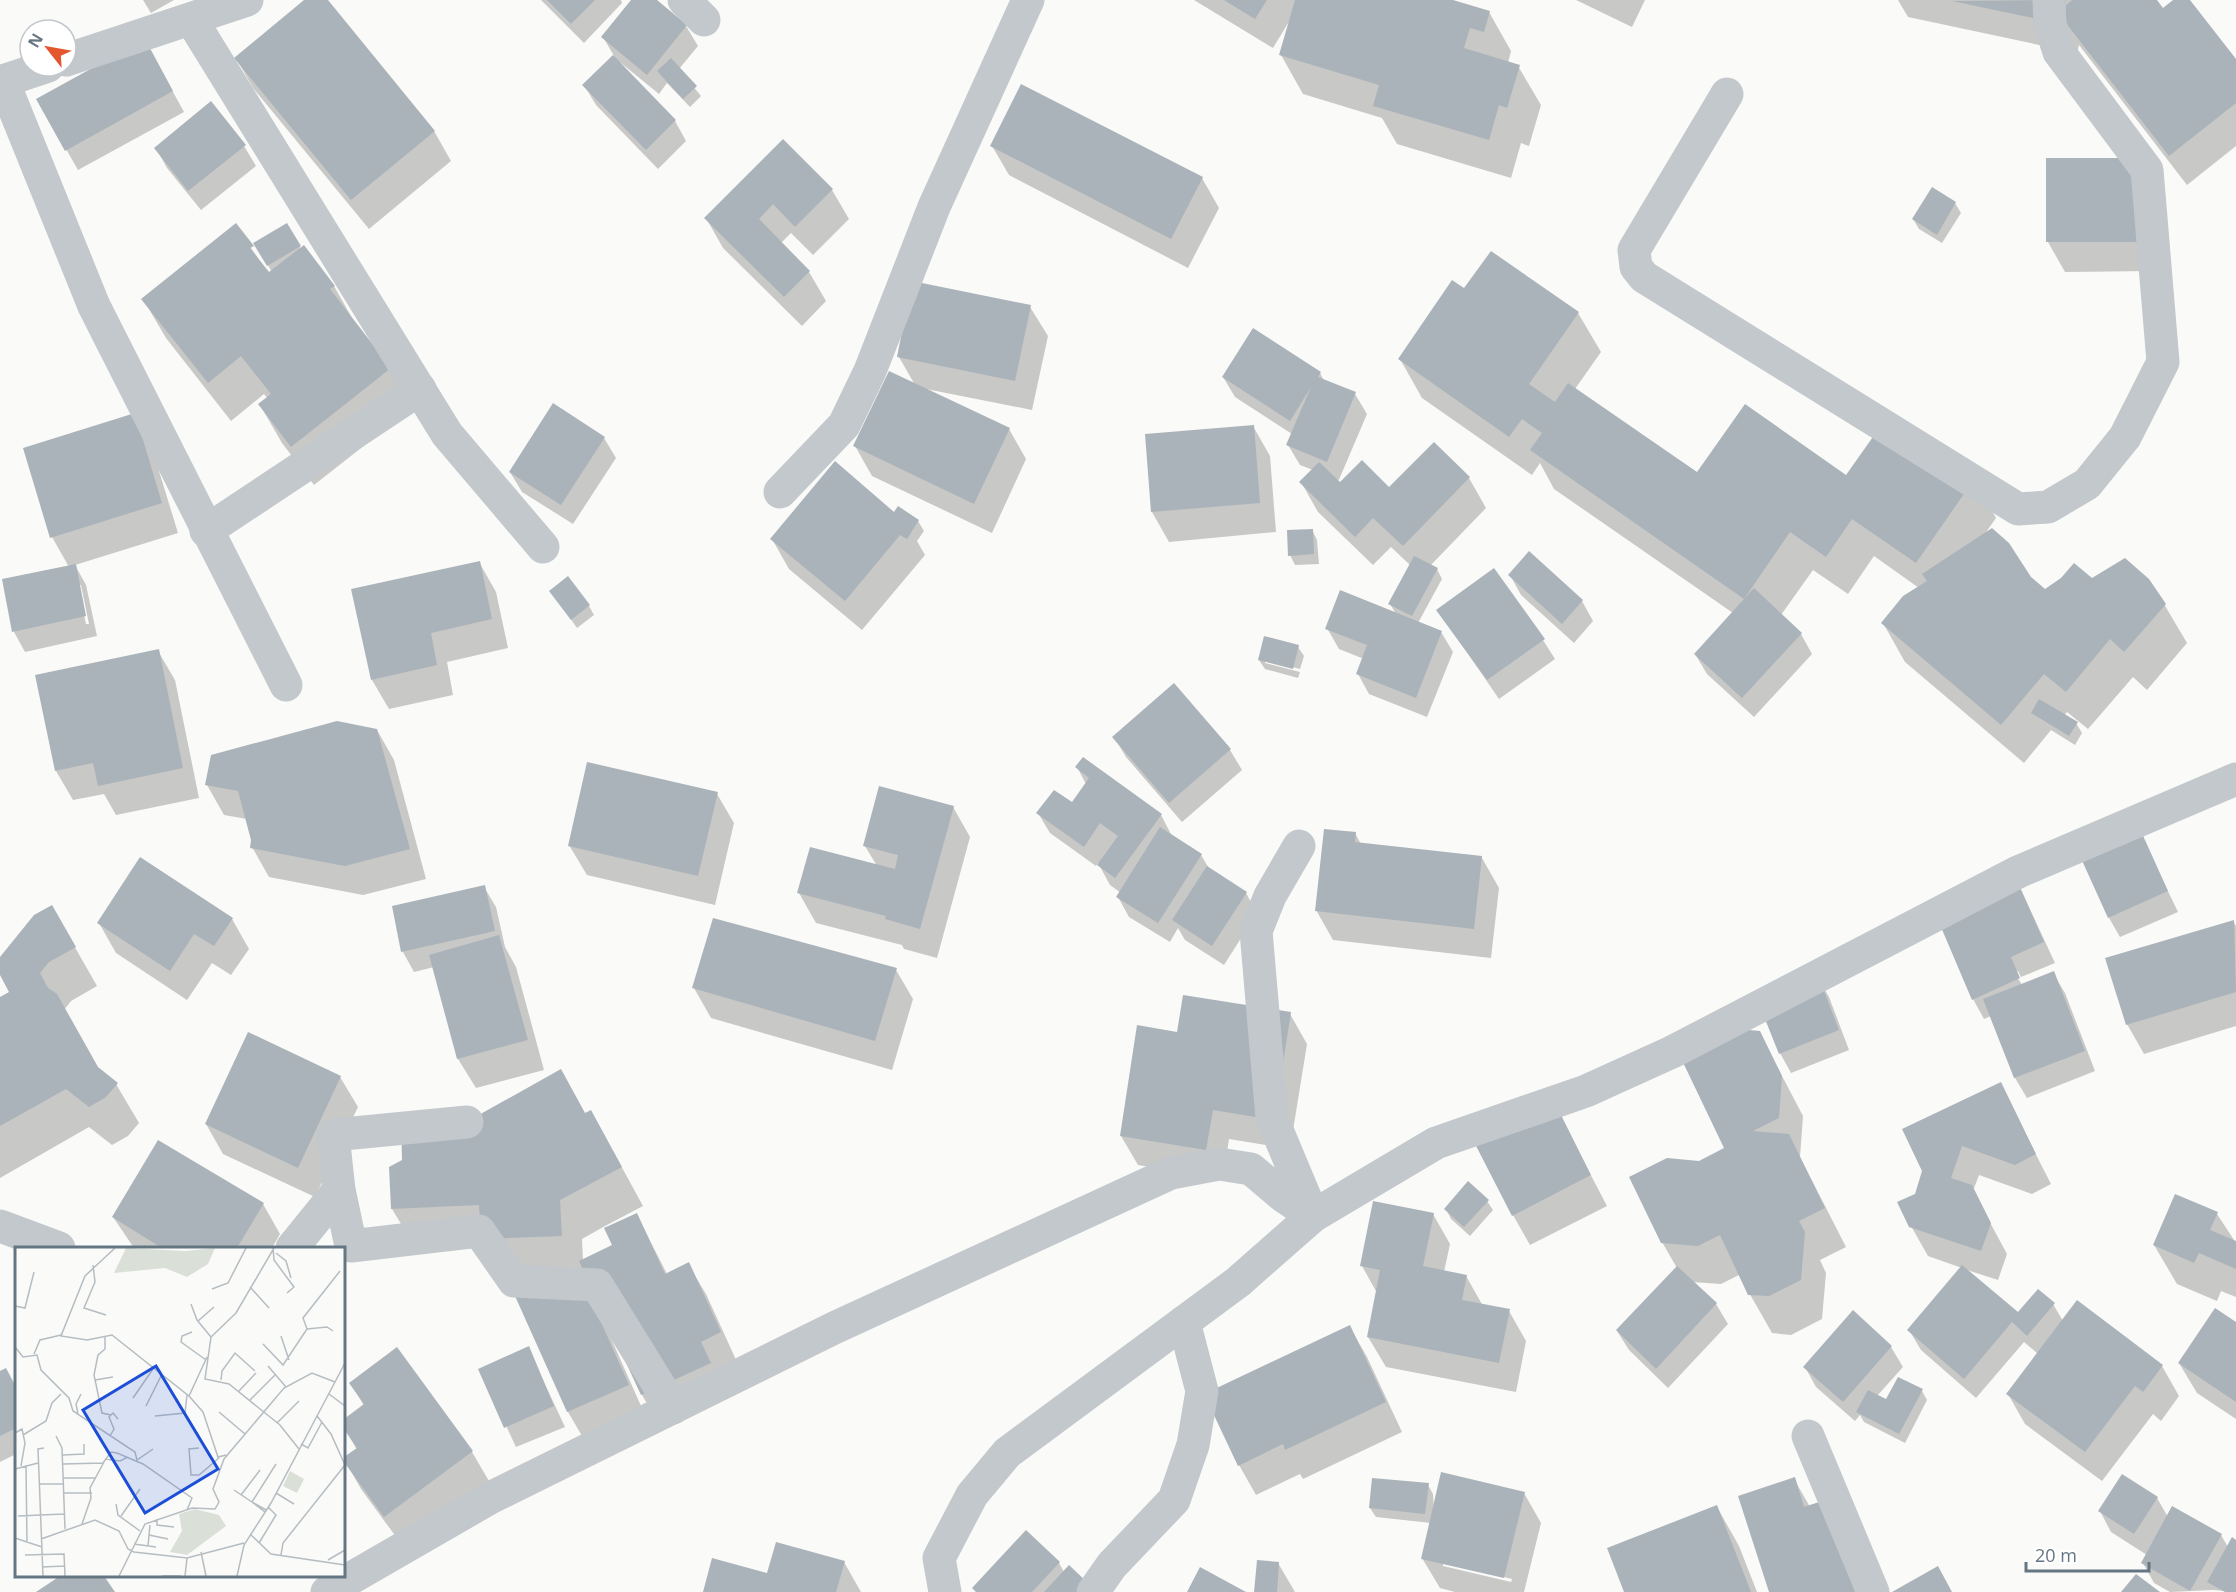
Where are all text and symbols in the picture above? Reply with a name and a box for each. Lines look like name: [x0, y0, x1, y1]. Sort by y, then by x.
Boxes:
north arrow: [18, 18, 78, 78]
text: N: [22, 29, 48, 52]
inset map: [15, 1247, 345, 1577]
scale bar: [2026, 1535, 2149, 1573]
text: 20 m: [2035, 1543, 2077, 1567]

